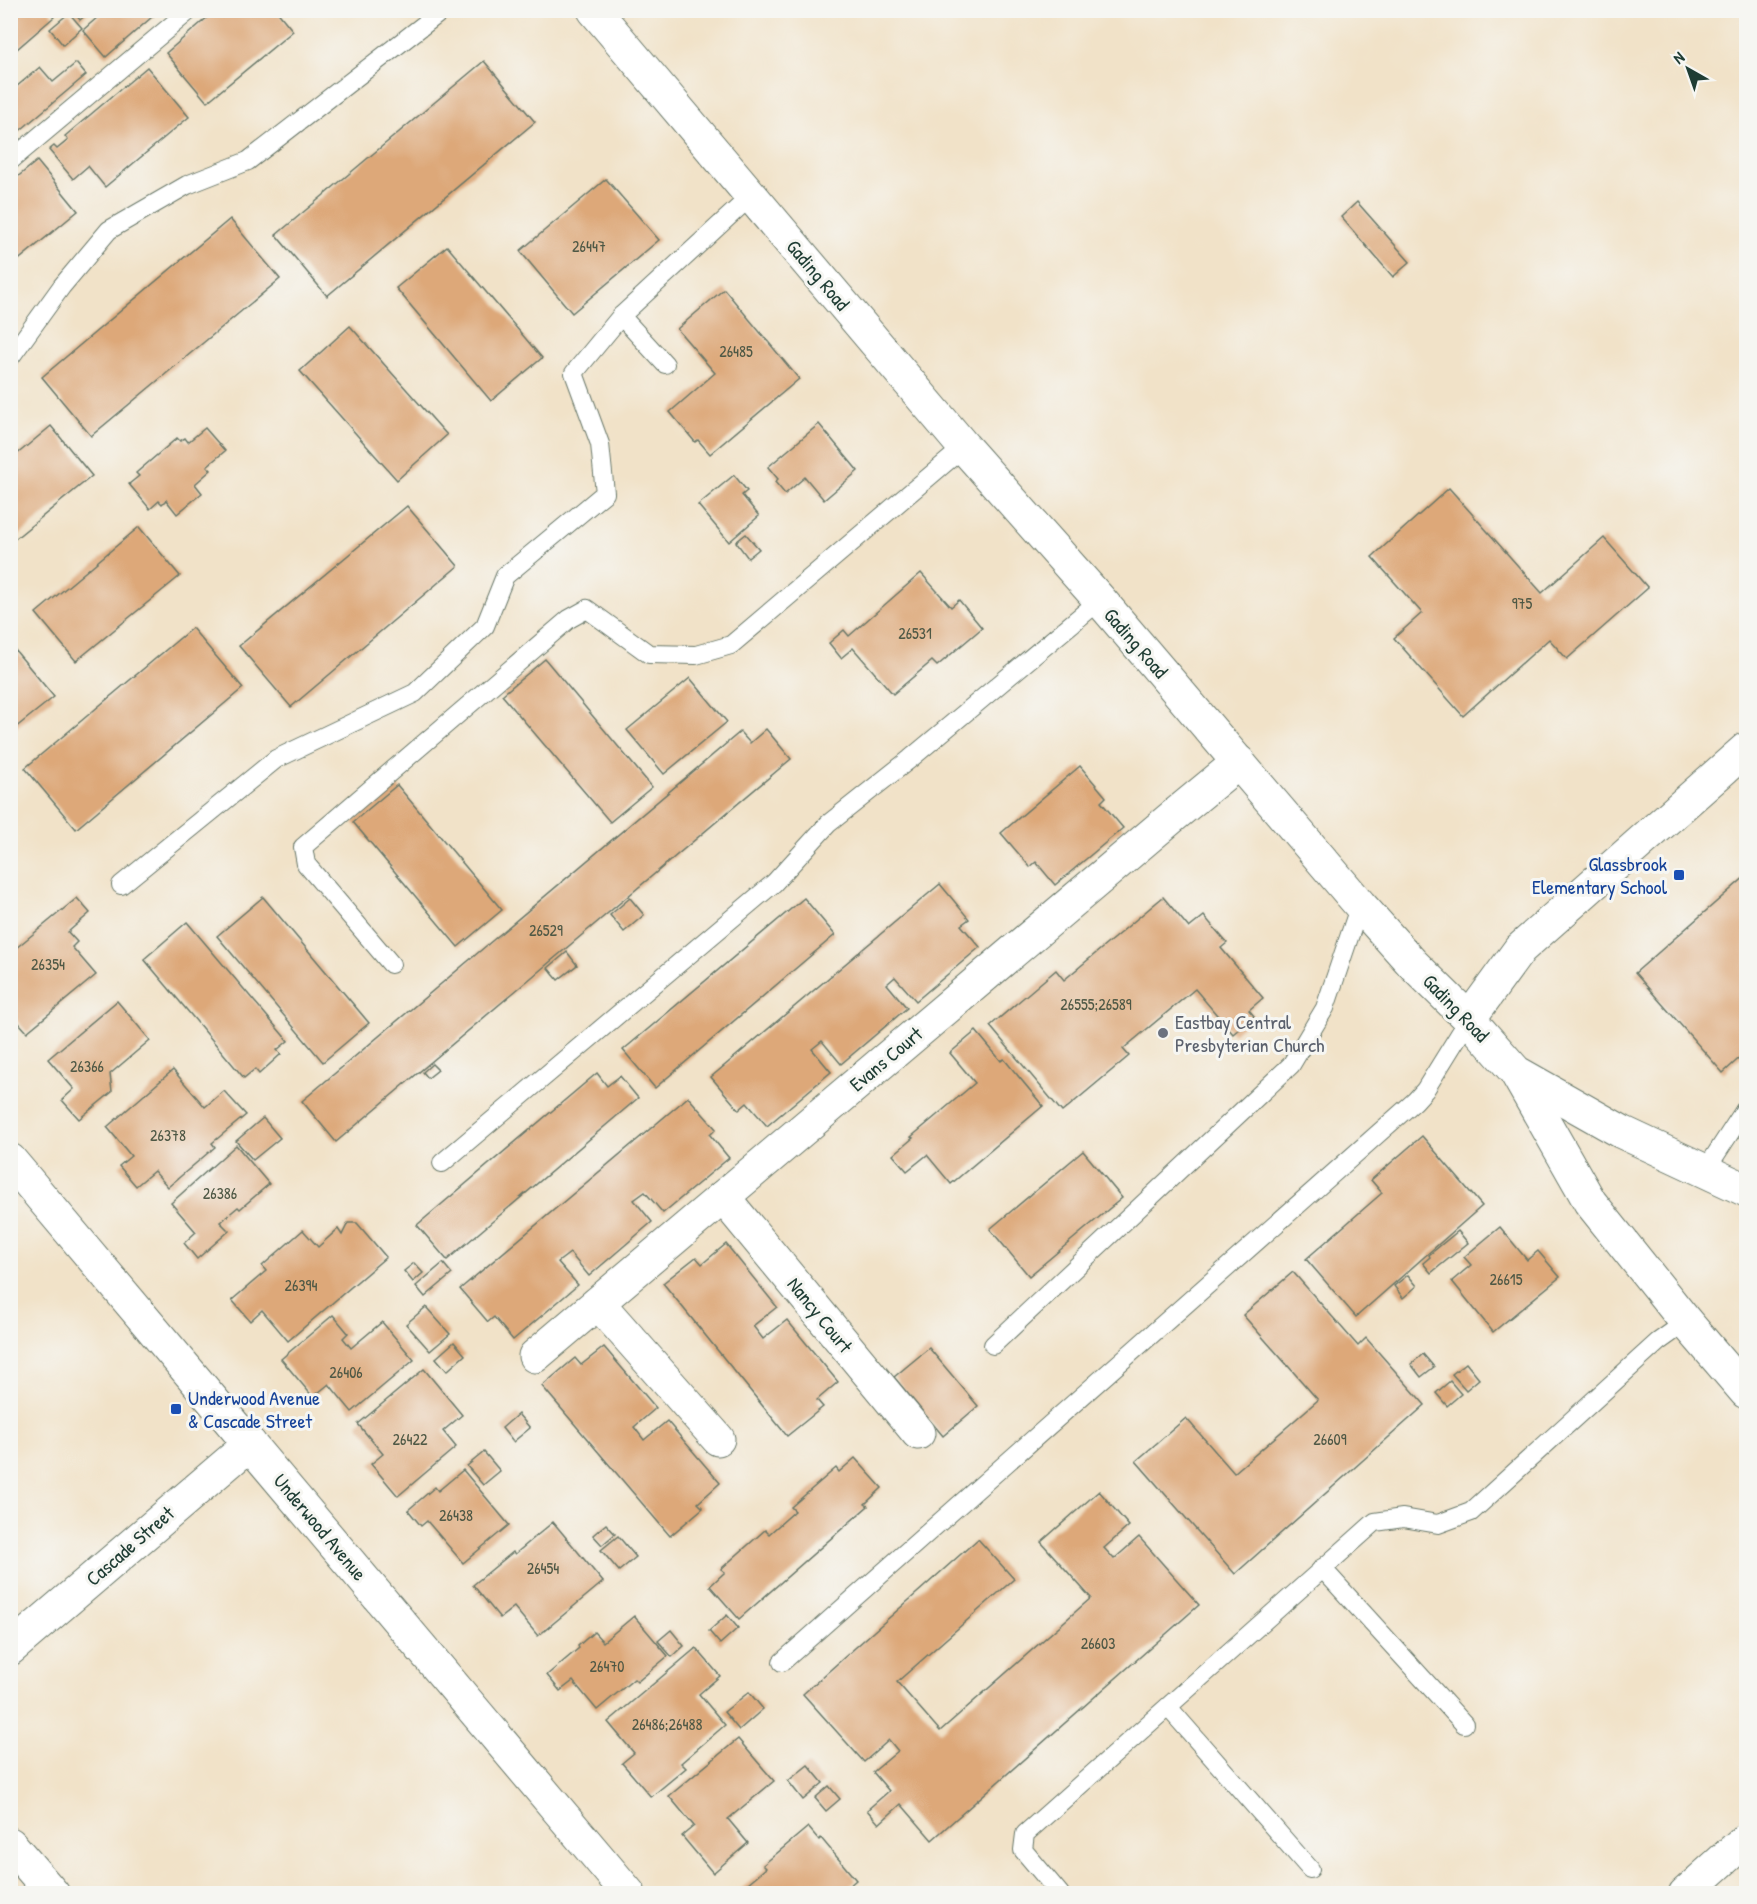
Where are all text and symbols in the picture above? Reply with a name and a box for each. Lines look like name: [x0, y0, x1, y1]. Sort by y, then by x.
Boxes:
north arrow: [1658, 39, 1718, 99]
text: N: [1668, 46, 1689, 69]
street label: Gading Road: [781, 233, 856, 316]
house number: 26447: [572, 235, 606, 257]
house number: 26485: [719, 340, 753, 362]
house number: 975: [1512, 592, 1533, 614]
street label: Gading Road: [1098, 602, 1175, 684]
house number: 26531: [898, 622, 932, 644]
place label: Glassbrook Elementary School: [1532, 850, 1668, 900]
marker: Glassbrook Elementary School: [1672, 868, 1686, 882]
house number: 26529: [529, 919, 563, 941]
house number: 26354: [31, 953, 65, 975]
street label: Gading Road: [1417, 968, 1496, 1048]
house number: 26555;26589: [1060, 993, 1132, 1015]
place label: Eastbay Central Presbyterian Church: [1175, 1008, 1324, 1058]
street label: Evans Court: [843, 1019, 929, 1097]
marker: Eastbay Central Presbyterian Church: [1156, 1026, 1170, 1040]
house number: 26366: [70, 1055, 104, 1077]
house number: 26378: [150, 1124, 186, 1146]
house number: 26386: [203, 1182, 237, 1204]
house number: 26615: [1490, 1268, 1523, 1290]
street label: Nancy Court: [782, 1271, 860, 1359]
house number: 26394: [285, 1274, 317, 1296]
house number: 26406: [329, 1361, 363, 1383]
place label: Underwood Avenue & Cascade Street: [188, 1384, 320, 1434]
marker: Underwood Avenue & Cascade Street: [169, 1402, 183, 1416]
house number: 26422: [393, 1428, 428, 1450]
house number: 26609: [1313, 1428, 1347, 1450]
street label: Underwood Avenue: [268, 1467, 373, 1586]
street label: Cascade Street: [80, 1499, 181, 1592]
house number: 26438: [439, 1504, 473, 1526]
house number: 26454: [527, 1557, 559, 1579]
house number: 26603: [1081, 1632, 1115, 1654]
house number: 26470: [590, 1655, 624, 1677]
house number: 26486;26488: [632, 1713, 702, 1735]

